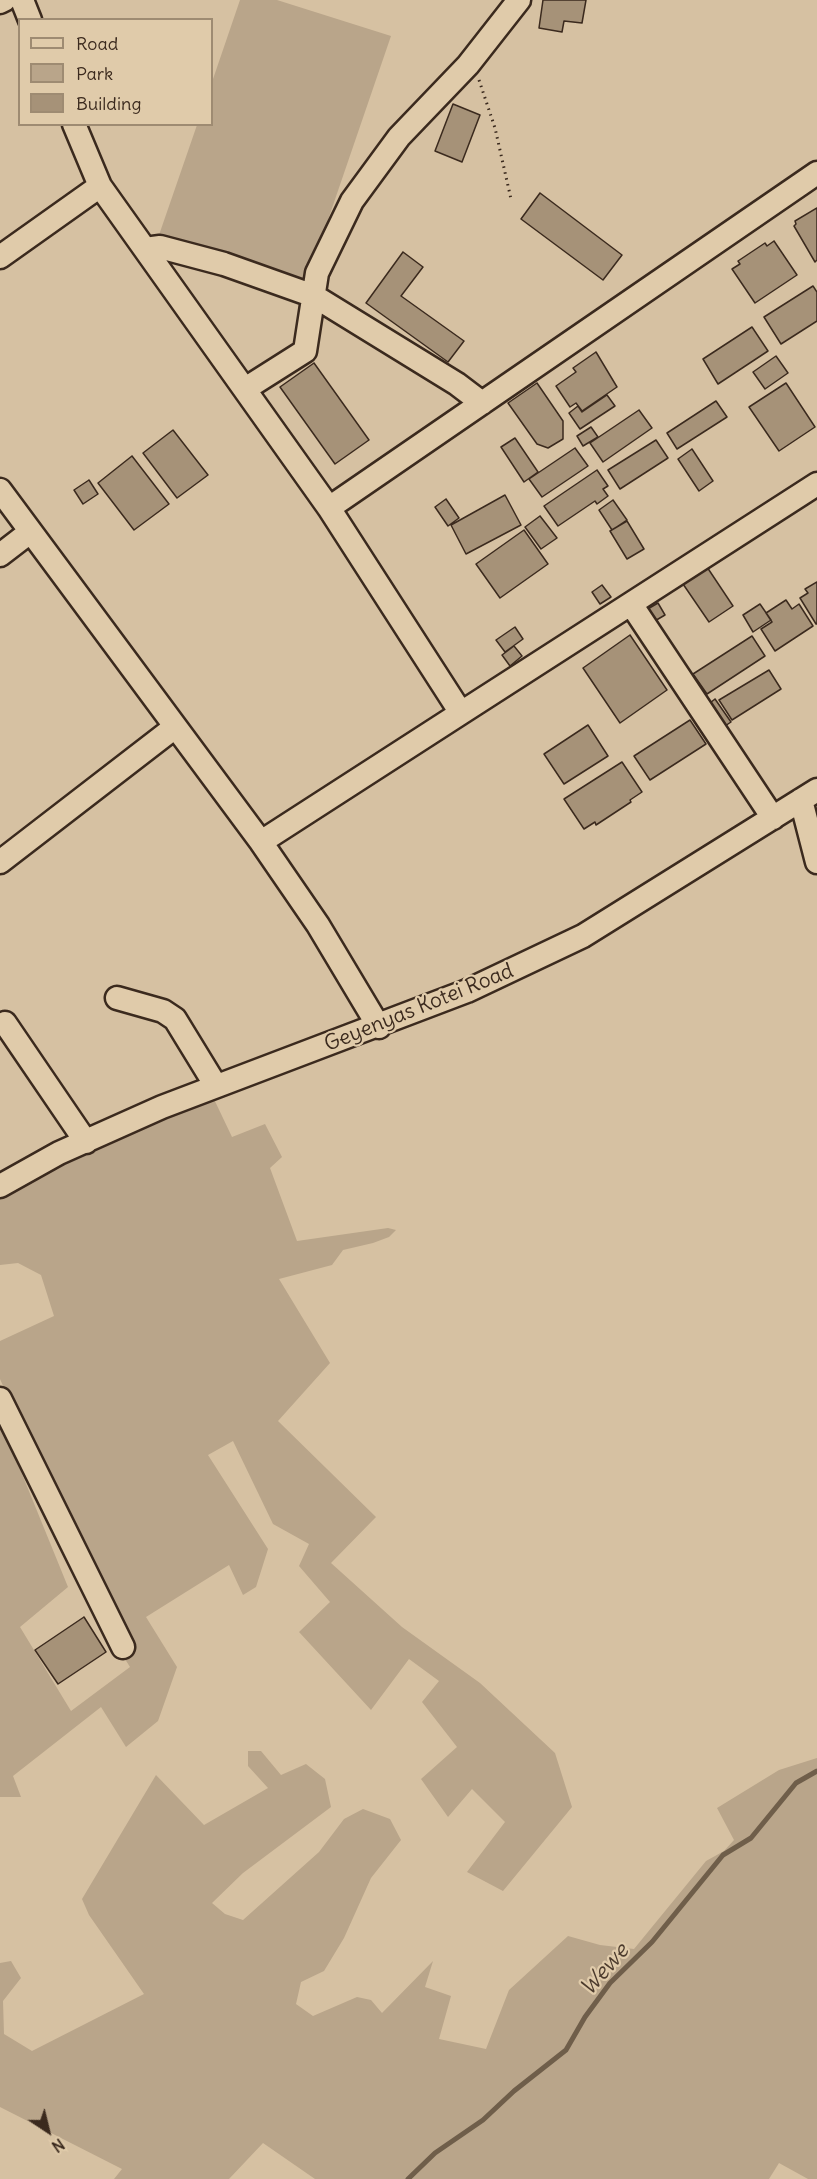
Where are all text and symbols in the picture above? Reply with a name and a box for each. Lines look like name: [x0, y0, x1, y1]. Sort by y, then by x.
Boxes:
legend: [18, 18, 213, 126]
text: Road: [76, 32, 118, 55]
text: Park: [76, 62, 113, 85]
text: Building: [76, 92, 141, 115]
street label: Geyenyas Kotei Road: [321, 959, 517, 1057]
water label: Wewe: [575, 1939, 635, 2001]
north arrow: [18, 2101, 78, 2161]
text: N: [48, 2134, 69, 2157]

